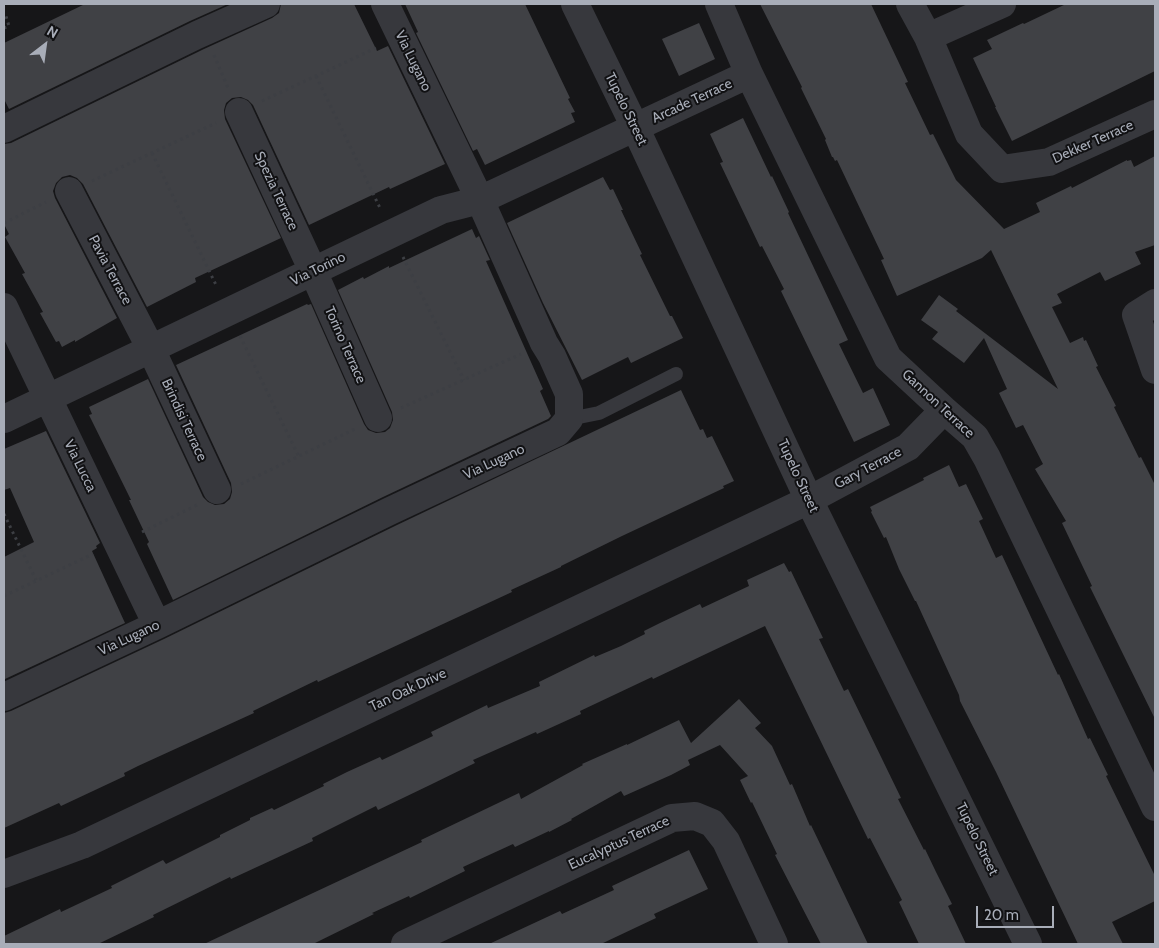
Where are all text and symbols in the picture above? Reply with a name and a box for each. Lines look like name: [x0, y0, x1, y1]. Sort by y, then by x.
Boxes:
north arrow: [20, 20, 70, 70]
text: N: [44, 22, 61, 42]
street label: Via Lugano: [391, 28, 435, 94]
street label: Tupelo Street: [601, 70, 651, 148]
street label: Arcade Terrace: [649, 75, 735, 127]
street label: Dekker Terrace: [1050, 117, 1136, 167]
street label: Spezia Terrace: [250, 149, 302, 233]
street label: Pavia Terrace: [85, 232, 135, 308]
street label: Via Torino: [288, 249, 348, 289]
street label: Torino Terrace: [321, 304, 369, 386]
street label: Gannon Terrace: [898, 366, 978, 442]
street label: Brindisi Terrace: [158, 376, 210, 464]
street label: Via Lucca: [60, 437, 100, 495]
street label: Tupelo Street: [774, 437, 822, 515]
street label: Via Lugano: [461, 441, 527, 483]
street label: Gary Terrace: [832, 443, 904, 493]
street label: Via Lugano: [96, 617, 162, 659]
street label: Tan Oak Drive: [367, 665, 449, 715]
street label: Tupelo Street: [952, 800, 1002, 878]
street label: Eucalyptus Terrace: [566, 812, 672, 874]
scale bar: [979, 896, 1056, 928]
text: 20 m: [984, 906, 1019, 924]

